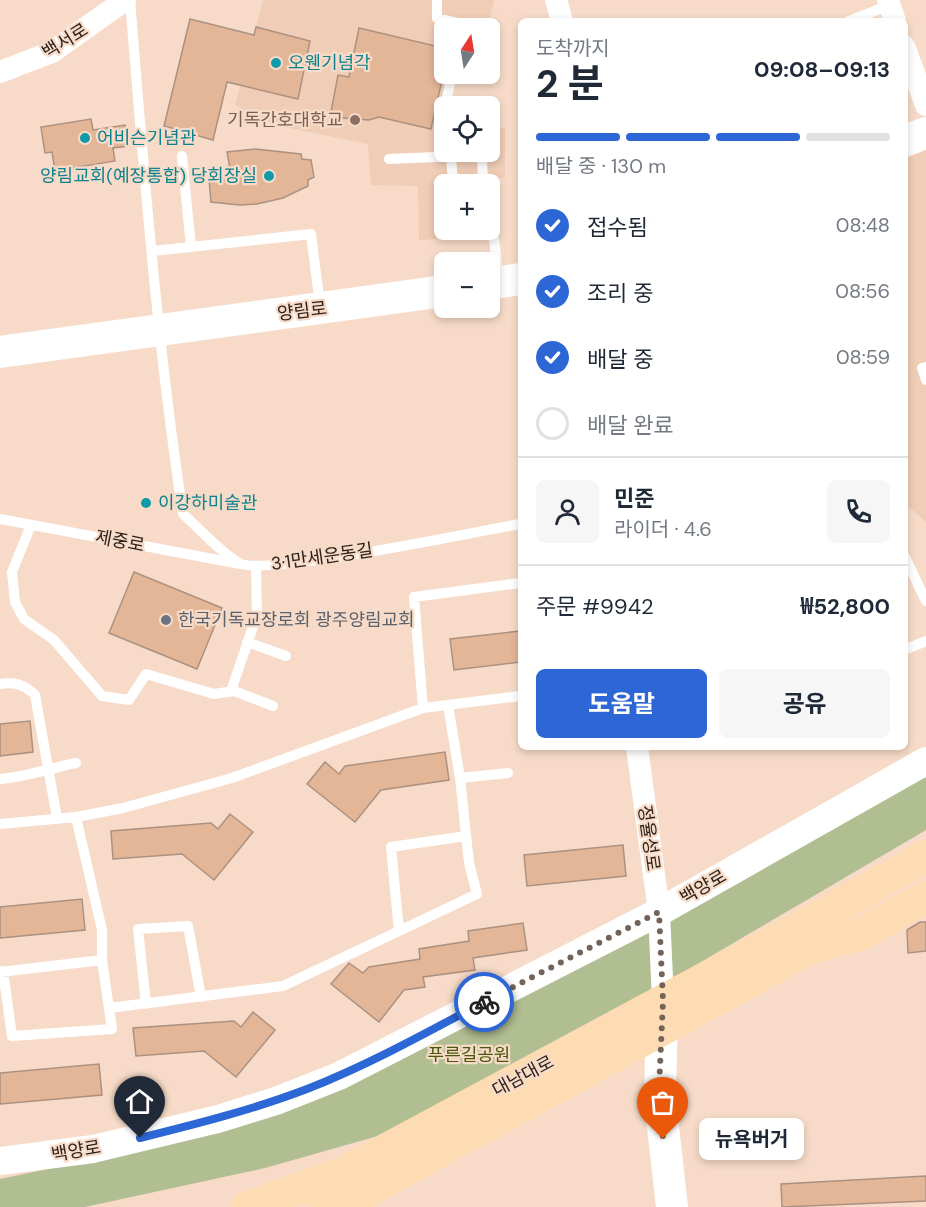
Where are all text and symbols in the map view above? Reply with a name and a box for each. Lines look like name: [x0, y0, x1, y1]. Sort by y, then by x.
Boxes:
street label: 백서로: [38, 18, 92, 64]
north arrow: [434, 18, 500, 84]
map controls: [434, 18, 500, 318]
text: 도착까지: [536, 35, 610, 61]
place label: 오웬기념각: [288, 51, 371, 75]
text: 09:08–09:13: [754, 55, 890, 84]
marker: 오웬기념각: [269, 56, 283, 70]
text: 2 분: [536, 58, 604, 109]
button: locate: [434, 96, 500, 162]
place label: 기독간호대학교: [227, 108, 343, 132]
marker: 기독간호대학교: [348, 113, 362, 127]
place label: 어비슨기념관: [97, 126, 197, 150]
marker: 어비슨기념관: [78, 131, 92, 145]
text: 배달 중 · 130 m: [536, 153, 666, 179]
place label: 양림교회(예장통합) 당회장실: [40, 164, 257, 188]
marker: 양림교회(예장통합) 당회장실: [262, 169, 276, 183]
button: +: [434, 174, 500, 240]
icon: check: [536, 209, 569, 242]
text: 08:48: [836, 212, 890, 238]
text: 접수됨: [587, 213, 648, 242]
button: −: [434, 252, 500, 318]
icon: check: [536, 275, 569, 308]
text: 08:56: [835, 278, 890, 304]
text: 조리 중: [587, 279, 654, 308]
street label: 양림로: [276, 296, 328, 326]
icon: check: [536, 341, 569, 374]
text: 08:59: [836, 344, 890, 370]
text: 배달 중: [587, 345, 654, 374]
text: 배달 완료: [587, 411, 674, 440]
button: person: [536, 480, 599, 543]
button: phone: [827, 480, 890, 543]
text: 민준: [614, 484, 654, 513]
place label: 이강하미술관: [158, 491, 258, 515]
marker: 이강하미술관: [139, 496, 153, 510]
text: 라이더 · 4.6: [614, 516, 712, 542]
street label: 제중로: [93, 524, 147, 558]
street label: 3·1만세운동길: [270, 538, 374, 576]
text: 주문 #9942: [536, 592, 654, 621]
text: ₩52,800: [800, 592, 890, 621]
place label: 한국기독교장로회 광주양림교회: [178, 608, 415, 632]
marker: 한국기독교장로회 광주양림교회: [159, 613, 173, 627]
button: 도움말: [536, 669, 707, 738]
button: 공유: [719, 669, 890, 738]
street label: 정율성로: [633, 804, 665, 872]
street label: 백양로: [675, 864, 731, 910]
courier: [454, 972, 514, 1032]
icon: bike: [468, 986, 501, 1019]
park label: 푸른길공원: [428, 1043, 510, 1067]
street label: 대남대로: [488, 1050, 558, 1102]
pin: [114, 1076, 165, 1138]
pin: [637, 1077, 688, 1139]
icon: home: [123, 1085, 156, 1118]
icon: bag: [646, 1086, 679, 1119]
callout: 뉴욕버거: [699, 1118, 804, 1160]
text: 뉴욕버거: [715, 1126, 788, 1152]
street label: 백양로: [49, 1135, 103, 1167]

